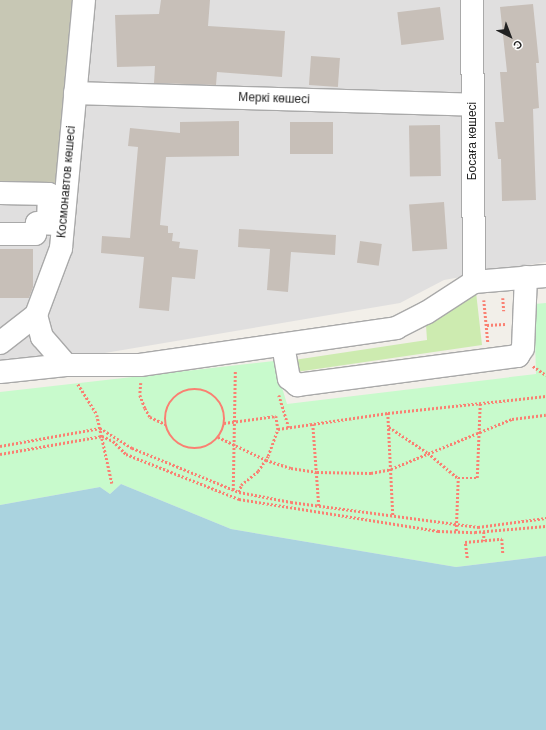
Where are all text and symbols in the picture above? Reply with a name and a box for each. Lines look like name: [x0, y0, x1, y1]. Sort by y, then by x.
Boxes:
north arrow: [490, 16, 530, 56]
text: С: [511, 38, 525, 52]
street label: Меркі көшесі: [238, 91, 310, 107]
street label: Босаға көшесі: [466, 102, 480, 180]
street label: Космонавтов көшесі: [55, 125, 79, 239]

